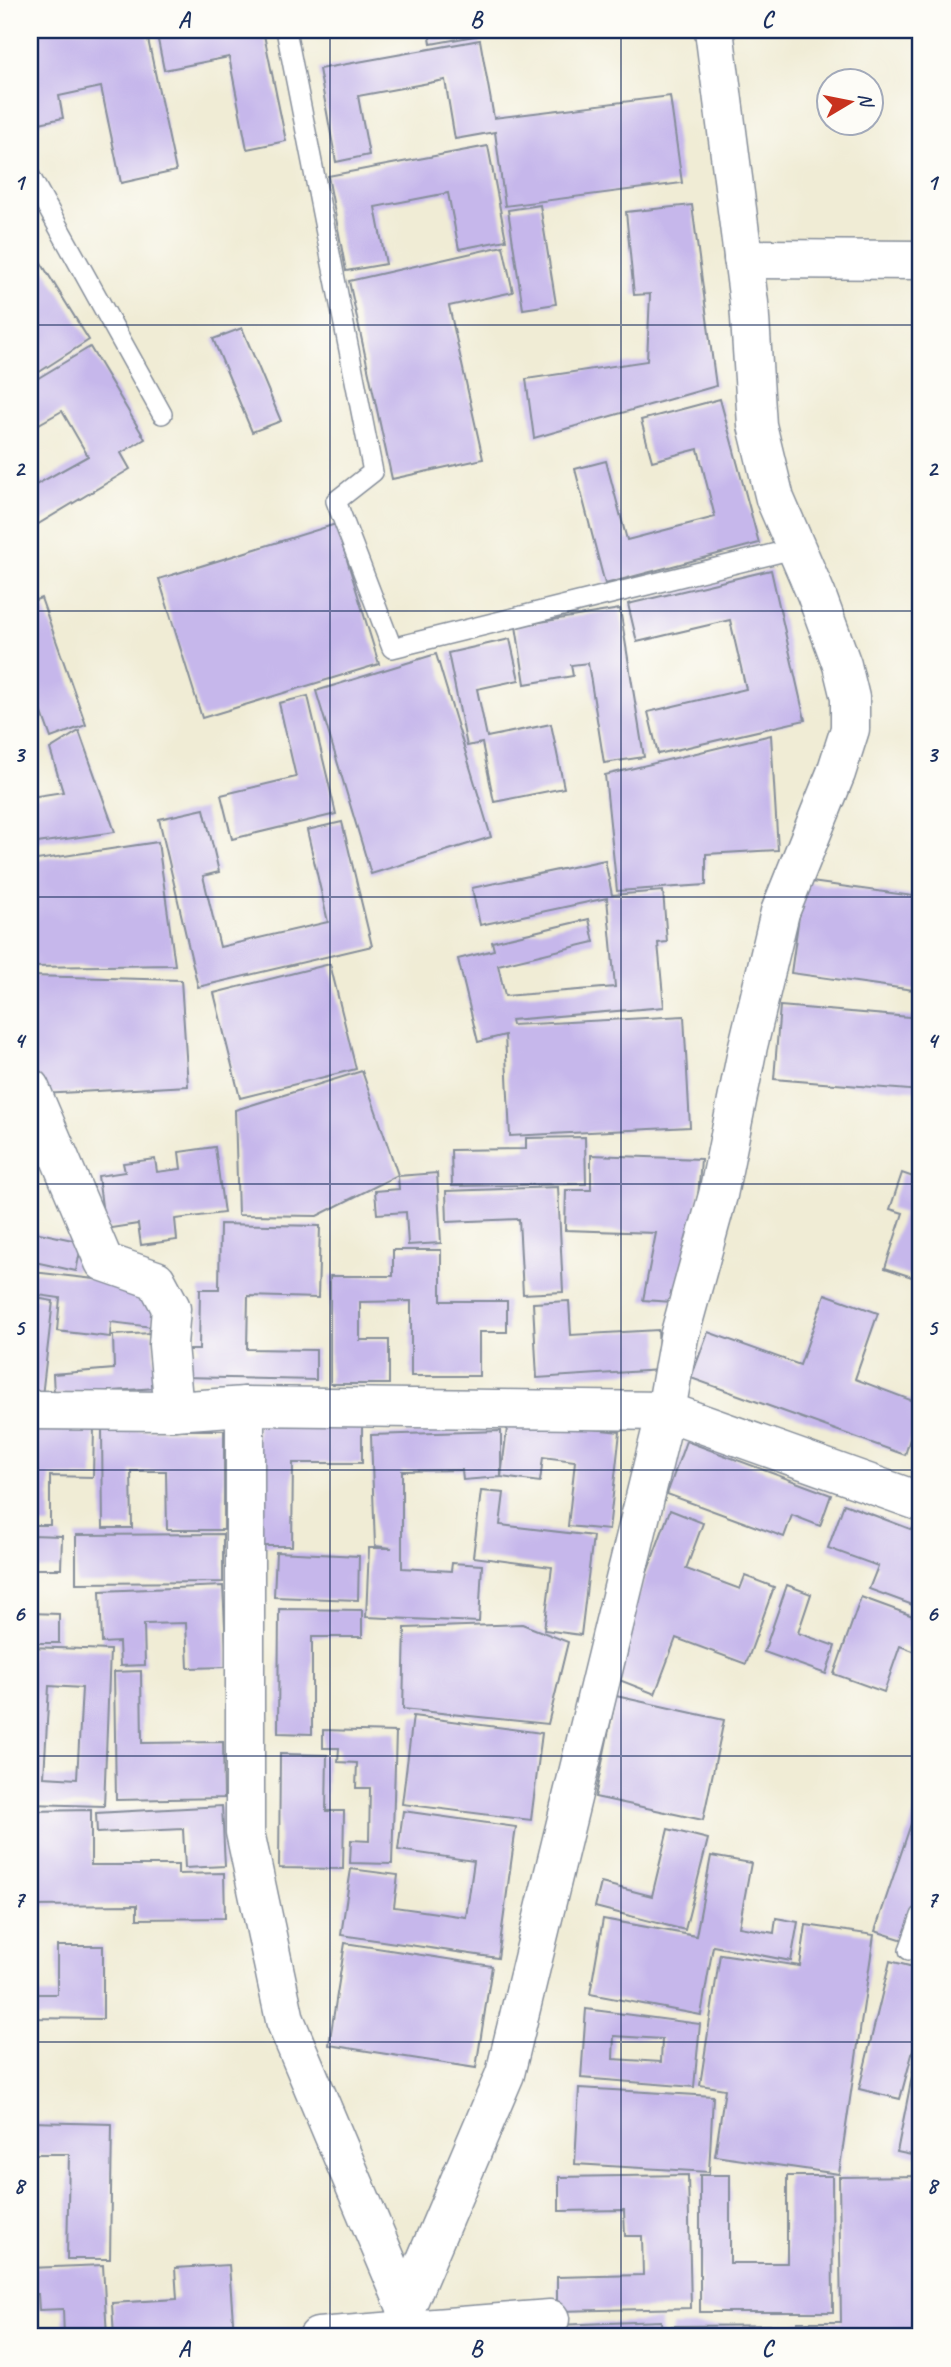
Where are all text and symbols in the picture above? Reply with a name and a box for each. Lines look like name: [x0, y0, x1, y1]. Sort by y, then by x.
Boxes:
text: A: [178, 5, 192, 34]
text: B: [470, 5, 484, 34]
text: C: [762, 5, 776, 34]
north arrow: [814, 66, 884, 136]
text: N: [853, 91, 879, 110]
text: 1: [14, 168, 27, 197]
text: 1: [927, 168, 940, 197]
text: 2: [14, 454, 27, 483]
text: 2: [927, 454, 940, 483]
text: 3: [14, 740, 27, 769]
text: 3: [927, 740, 940, 769]
text: 4: [14, 1026, 27, 1055]
text: 4: [927, 1026, 940, 1055]
text: 5: [14, 1313, 26, 1342]
text: 5: [927, 1313, 939, 1342]
text: 6: [14, 1599, 27, 1628]
text: 6: [927, 1599, 940, 1628]
text: 7: [14, 1885, 27, 1914]
text: 7: [927, 1885, 940, 1914]
text: 8: [14, 2171, 27, 2200]
text: 8: [927, 2171, 940, 2200]
text: A: [178, 2334, 192, 2363]
text: B: [470, 2334, 484, 2363]
text: C: [762, 2334, 776, 2363]

